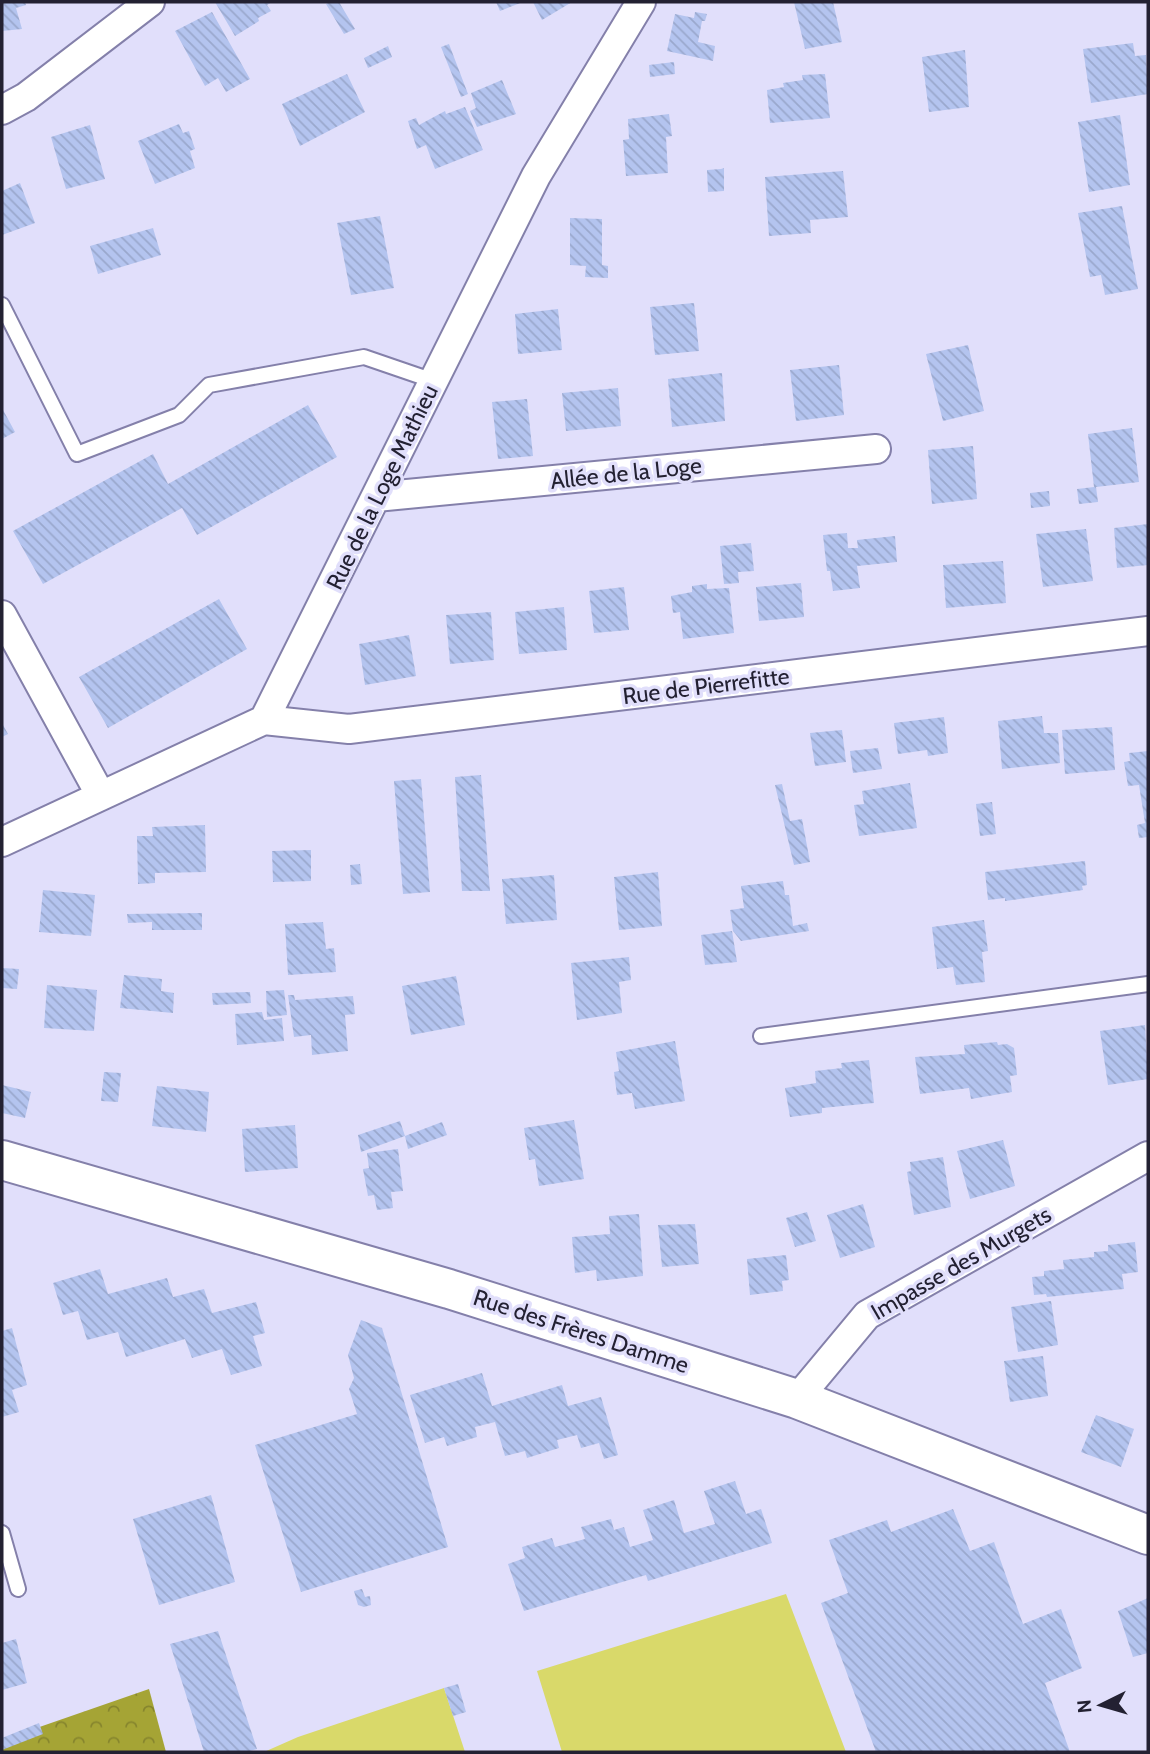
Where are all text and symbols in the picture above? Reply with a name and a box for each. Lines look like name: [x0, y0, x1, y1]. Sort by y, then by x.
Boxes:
street label: Rue de la Loge Mathieu: [320, 380, 444, 594]
street label: Allée de la Loge: [549, 451, 703, 495]
street label: Rue de Pierrefitte: [621, 662, 791, 710]
street label: Impasse des Murgets: [866, 1200, 1056, 1326]
street label: Rue des Frères Damme: [470, 1283, 692, 1379]
north arrow: [1066, 1670, 1136, 1740]
text: N: [1073, 1699, 1097, 1714]

